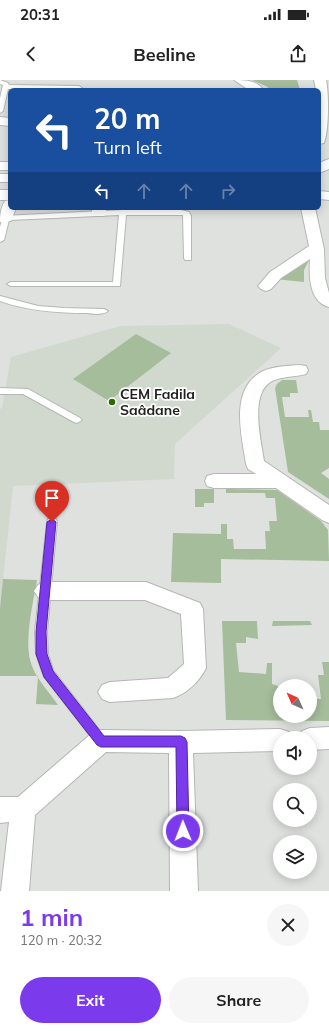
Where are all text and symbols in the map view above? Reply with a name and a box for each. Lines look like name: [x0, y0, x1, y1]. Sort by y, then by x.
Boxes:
text: 20:31: [20, 5, 60, 24]
icon: back: [20, 43, 42, 65]
text: Beeline: [133, 43, 196, 66]
icon: share: [287, 43, 309, 65]
text: 20 m: [94, 101, 160, 136]
icon: left: [28, 104, 80, 156]
text: Turn left: [94, 136, 162, 159]
icon: left: [91, 180, 113, 202]
icon: ahead: [133, 180, 155, 202]
icon: ahead: [175, 180, 197, 202]
icon: right: [217, 180, 239, 202]
place label: CEM Fadila Saâdane: [120, 385, 195, 419]
marker: CEM Fadila Saâdane: [107, 397, 117, 407]
pin: [35, 481, 69, 522]
icon: arrive: [41, 487, 63, 509]
north arrow: [273, 679, 317, 723]
map controls: [273, 679, 317, 879]
button: sound: [273, 731, 317, 775]
button: search: [273, 783, 317, 827]
position arrow: [162, 810, 204, 852]
button: layers: [273, 835, 317, 879]
text: 1 min: [20, 902, 83, 932]
button: close: [267, 904, 309, 946]
text: 120 m · 20:32: [20, 932, 102, 948]
button: Exit: [20, 977, 161, 1023]
button: Share: [169, 977, 309, 1023]

